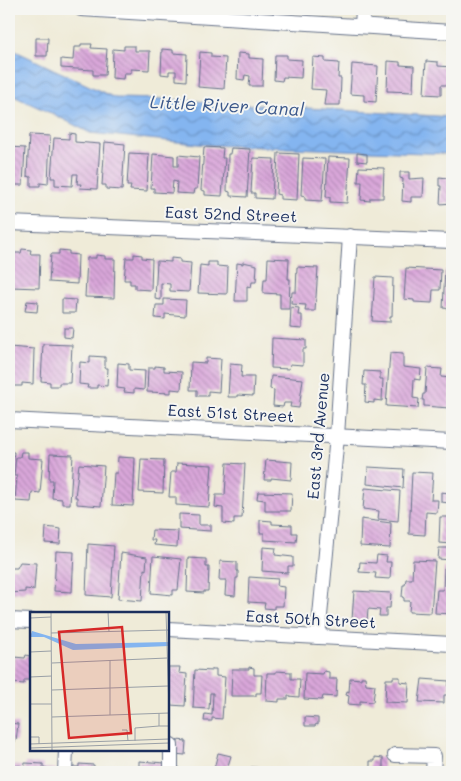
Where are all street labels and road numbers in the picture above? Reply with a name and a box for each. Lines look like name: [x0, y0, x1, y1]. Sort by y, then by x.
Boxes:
street label: East 52nd Street: [165, 201, 298, 226]
street label: East 3rd Avenue: [302, 372, 334, 500]
street label: East 51st Street: [167, 399, 295, 426]
street label: East 50th Street: [245, 605, 377, 632]

